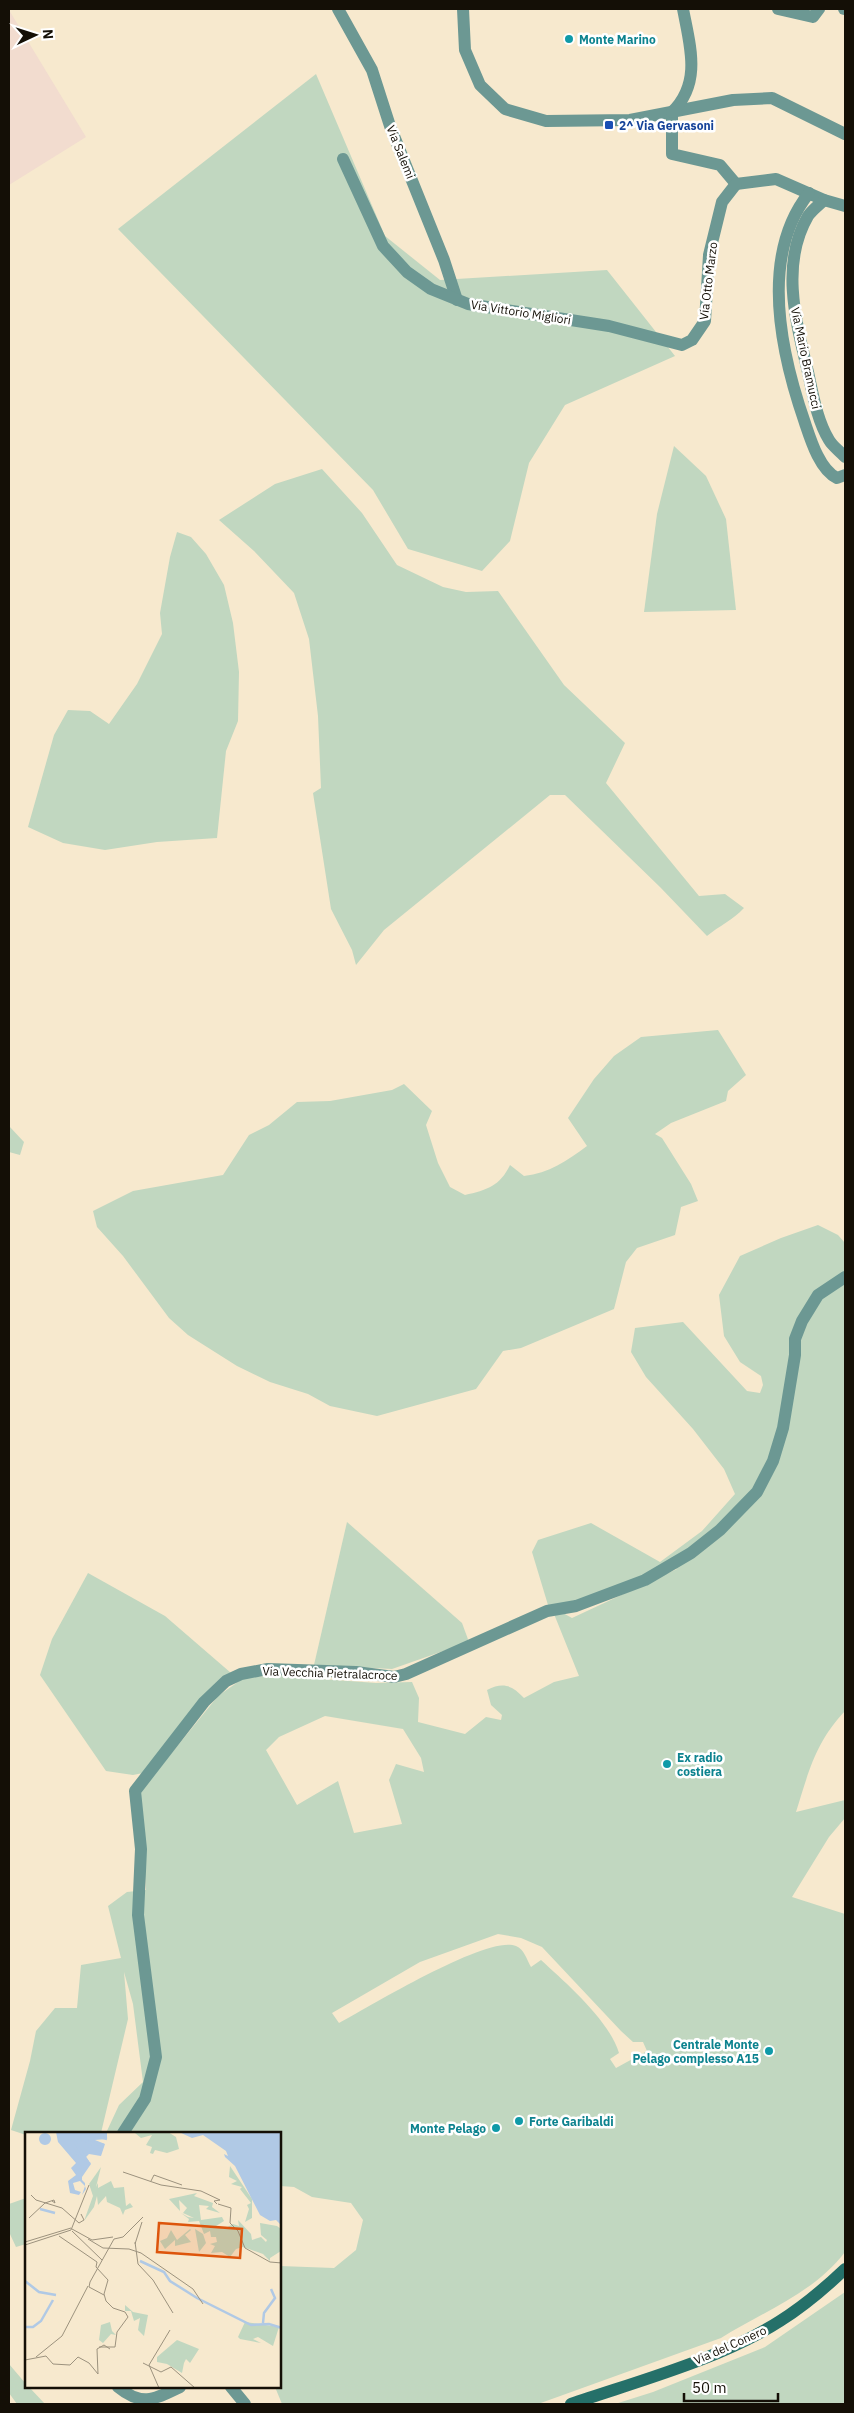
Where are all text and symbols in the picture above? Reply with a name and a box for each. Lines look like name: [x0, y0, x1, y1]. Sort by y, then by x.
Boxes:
north arrow: [10, 10, 60, 60]
text: N: [39, 28, 57, 40]
place label: Monte Marino: [579, 32, 656, 47]
marker: Monte Marino: [563, 33, 575, 45]
place label: 2^ Via Gervasoni: [619, 118, 714, 133]
marker: 2^ Via Gervasoni: [603, 119, 615, 131]
street label: Via Salemi: [384, 123, 418, 181]
street label: Via Otto Marzo: [696, 241, 720, 321]
street label: Via Vittorio Migliori: [470, 297, 572, 327]
street label: Via Mario Bramucci: [788, 306, 824, 410]
street label: Via Vecchia Pietralacroce: [262, 1663, 398, 1683]
place label: Ex radio costiera: [677, 1750, 723, 1779]
marker: Ex radio costiera: [661, 1758, 673, 1770]
place label: Centrale Monte Pelago complesso A15: [632, 2037, 759, 2066]
marker: Centrale Monte Pelago complesso A15: [763, 2045, 775, 2057]
place label: Forte Garibaldi: [529, 2114, 614, 2129]
marker: Forte Garibaldi: [513, 2115, 525, 2127]
place label: Monte Pelago: [410, 2121, 486, 2136]
marker: Monte Pelago: [490, 2122, 502, 2134]
inset map: [25, 2132, 281, 2388]
street label: Via del Conero: [691, 2322, 769, 2368]
scale bar: [684, 2370, 778, 2402]
text: 50 m: [692, 2378, 727, 2397]

